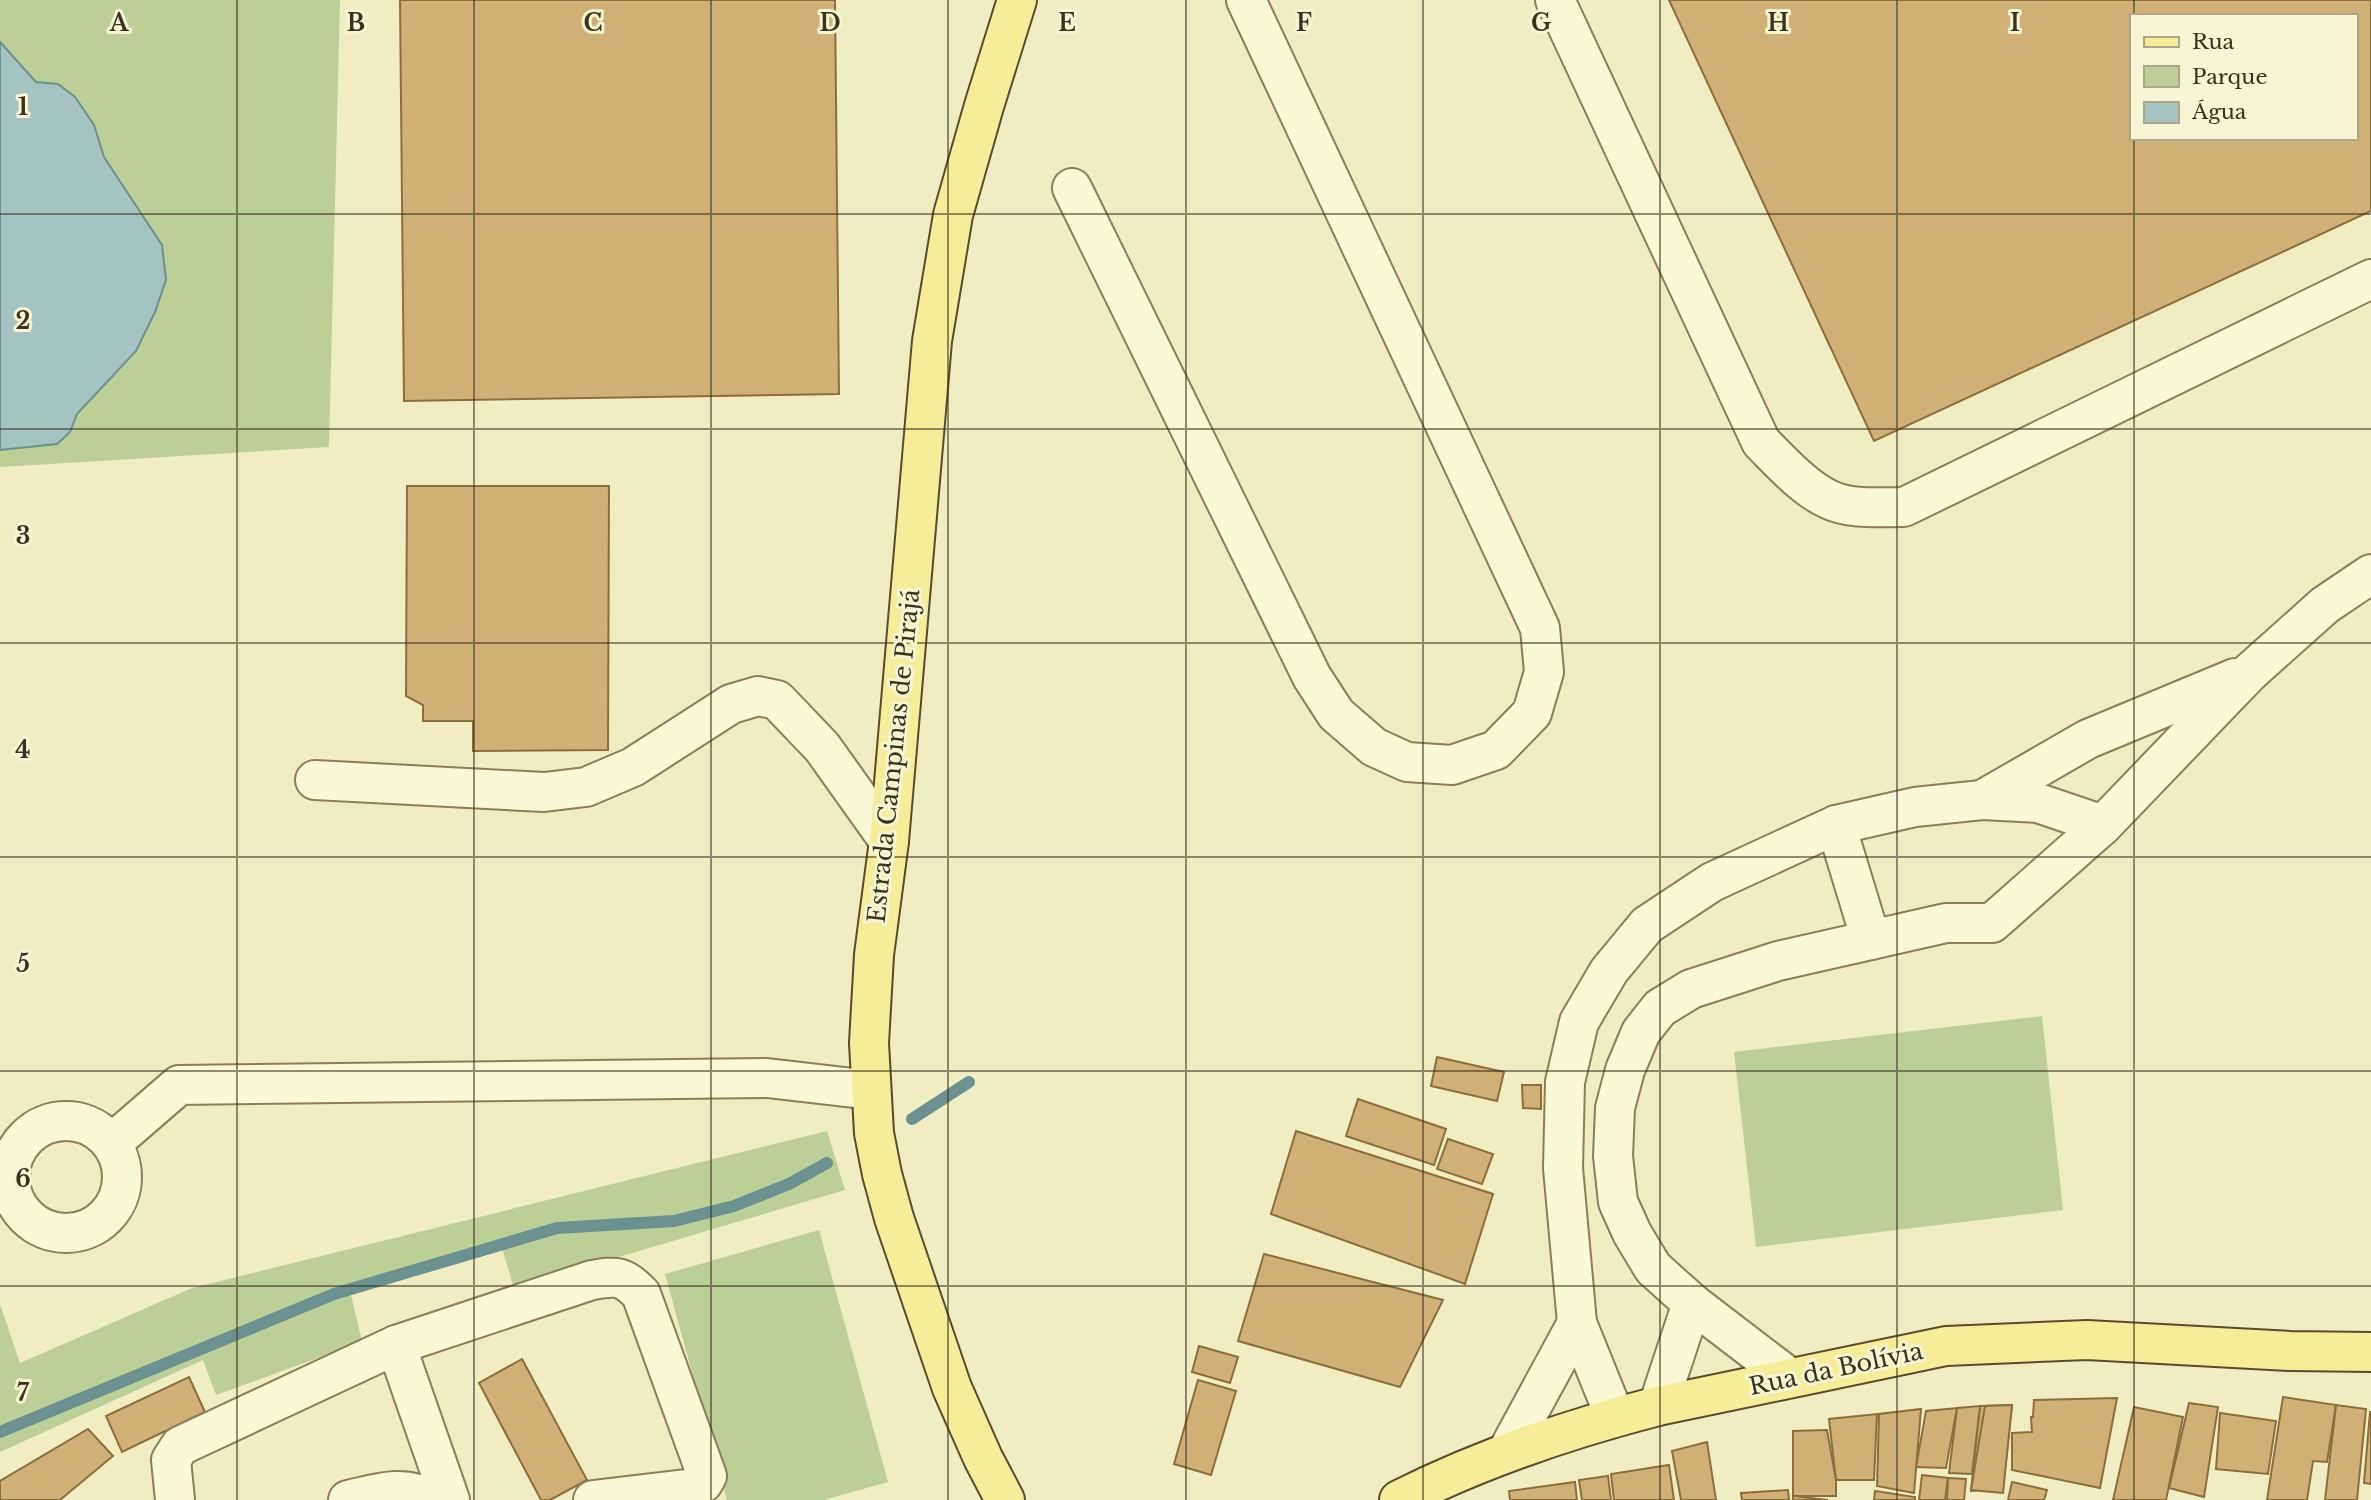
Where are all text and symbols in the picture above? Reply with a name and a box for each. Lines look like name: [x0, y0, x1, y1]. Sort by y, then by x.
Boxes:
text: A: [109, 9, 130, 37]
text: B: [347, 9, 365, 37]
text: C: [584, 9, 602, 37]
text: D: [819, 9, 841, 37]
text: E: [1058, 9, 1076, 37]
text: F: [1296, 9, 1312, 37]
text: G: [1531, 9, 1551, 37]
text: H: [1767, 9, 1789, 37]
text: I: [2010, 9, 2020, 37]
legend: [2130, 14, 2357, 140]
text: Rua: [2192, 29, 2235, 55]
text: Parque: [2192, 64, 2267, 90]
text: 1: [18, 93, 28, 121]
text: Água: [2191, 99, 2247, 125]
text: 2: [16, 307, 30, 335]
text: 3: [16, 522, 30, 550]
street label: Estrada Campinas de Pirajá: [862, 587, 926, 924]
text: 4: [15, 736, 31, 764]
text: 5: [16, 950, 30, 978]
text: 6: [15, 1165, 31, 1193]
street label: Rua da Bolívia: [1746, 1336, 1926, 1401]
text: 7: [17, 1379, 30, 1407]

